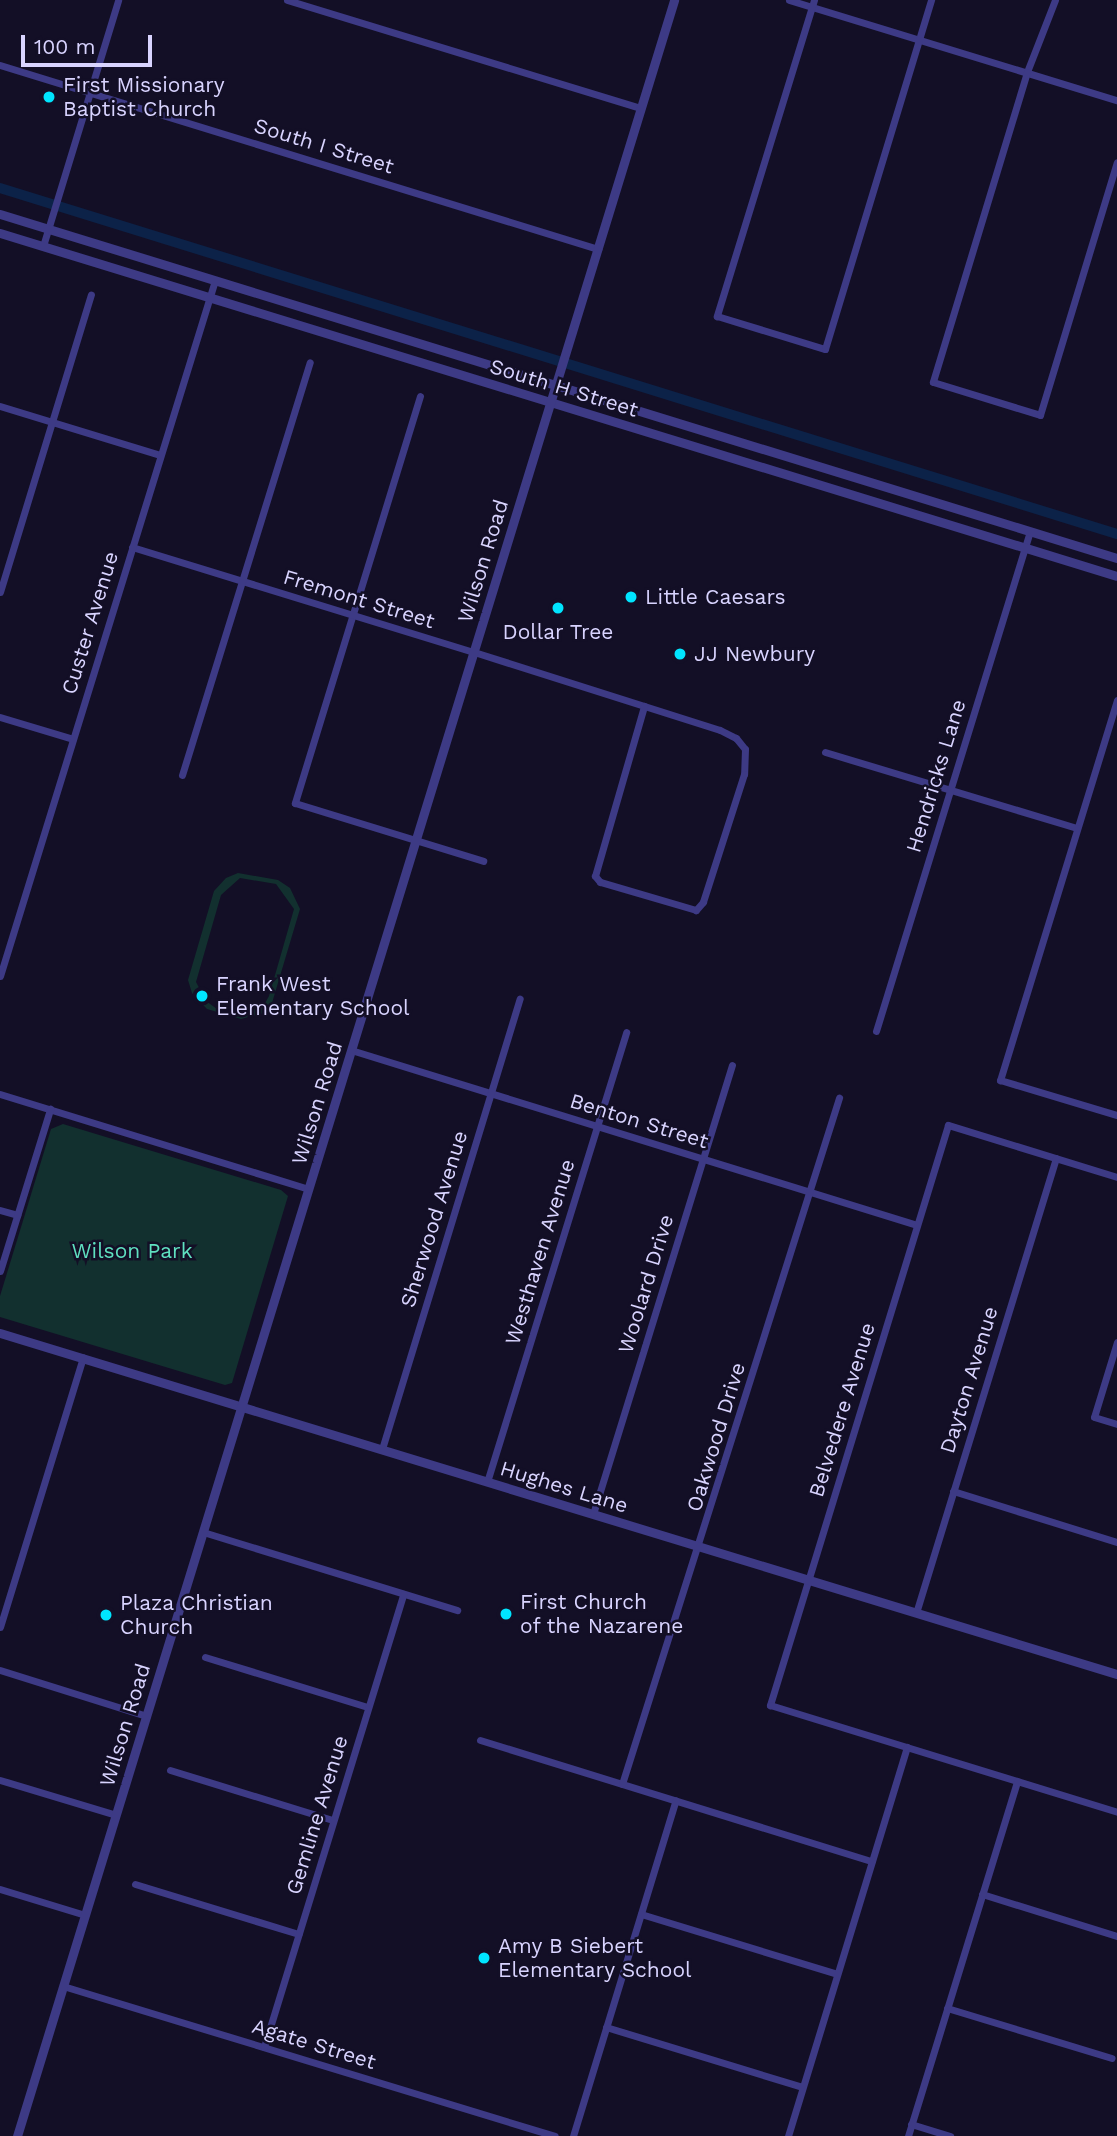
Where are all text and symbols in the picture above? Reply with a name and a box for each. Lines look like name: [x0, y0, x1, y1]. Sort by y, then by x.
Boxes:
scale bar: [24, 21, 156, 65]
text: 100 m: [34, 34, 96, 59]
place label: First Missionary Baptist Church: [63, 72, 225, 122]
marker: First Missionary Baptist Church: [41, 89, 57, 105]
street label: South I Street: [251, 113, 397, 179]
street label: South H Street: [487, 353, 641, 423]
street label: Wilson Road: [452, 496, 514, 626]
street label: Custer Avenue: [56, 548, 124, 698]
street label: Fremont Street: [280, 564, 438, 634]
place label: Little Caesars: [645, 584, 786, 610]
marker: Little Caesars: [623, 589, 639, 605]
marker: Dollar Tree: [550, 600, 566, 616]
place label: Dollar Tree: [502, 619, 614, 645]
place label: JJ Newbury: [694, 641, 815, 667]
marker: JJ Newbury: [672, 646, 688, 662]
street label: Hendricks Lane: [901, 696, 971, 856]
place label: Frank West Elementary School: [216, 971, 410, 1021]
marker: Frank West Elementary School: [194, 988, 210, 1004]
street label: Wilson Road: [286, 1038, 348, 1168]
street label: Benton Street: [567, 1088, 711, 1154]
street label: Sherwood Avenue: [395, 1127, 473, 1311]
street label: Westhaven Avenue: [500, 1156, 580, 1348]
street label: Woolard Drive: [613, 1212, 679, 1356]
park label: Wilson Park: [71, 1238, 193, 1264]
street label: Dayton Avenue: [935, 1303, 1003, 1457]
street label: Belvedere Avenue: [803, 1319, 881, 1501]
street label: Oakwood Drive: [681, 1359, 751, 1515]
street label: Hughes Lane: [497, 1456, 631, 1518]
place label: First Church of the Nazarene: [520, 1589, 685, 1639]
place label: Plaza Christian Church: [120, 1590, 273, 1640]
marker: First Church of the Nazarene: [498, 1606, 514, 1622]
marker: Plaza Christian Church: [98, 1607, 114, 1623]
street label: Wilson Road: [94, 1660, 156, 1790]
street label: Gemline Avenue: [281, 1732, 353, 1898]
place label: Amy B Siebert Elementary School: [498, 1933, 692, 1983]
marker: Amy B Siebert Elementary School: [476, 1950, 492, 1966]
street label: Agate Street: [249, 2013, 379, 2075]

